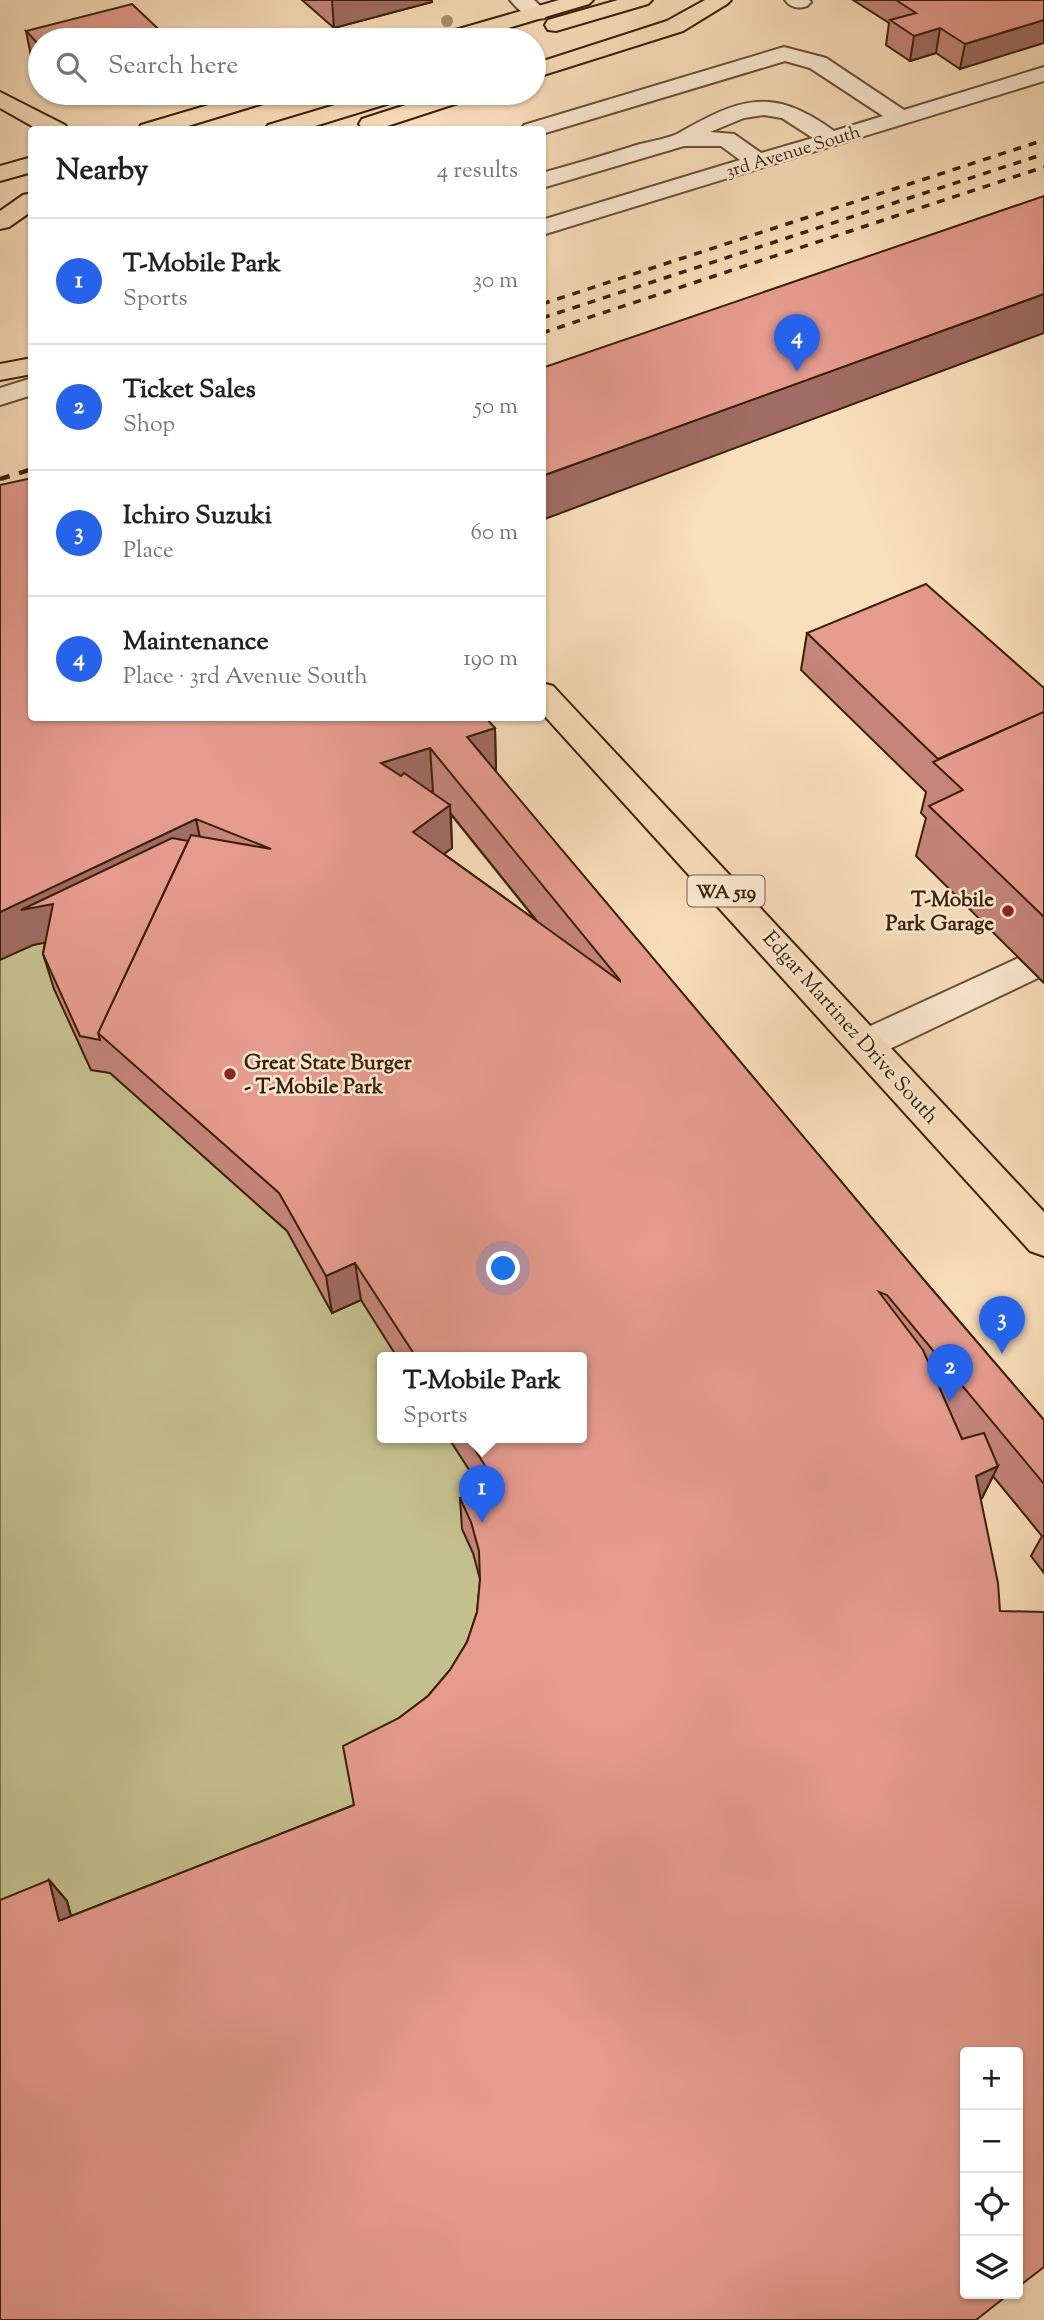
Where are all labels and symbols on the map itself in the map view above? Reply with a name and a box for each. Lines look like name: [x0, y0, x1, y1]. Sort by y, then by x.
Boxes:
street label: 3rd Avenue South: [723, 120, 865, 186]
pin: 4: [774, 314, 820, 372]
road number: WA 519: [688, 876, 764, 906]
place label: T-Mobile Park Garage: [886, 886, 994, 940]
marker: T-Mobile Park Garage: [1000, 903, 1016, 919]
street label: Edgar Martinez Drive South: [754, 925, 945, 1132]
place label: Great State Burger - T-Mobile Park: [244, 1049, 412, 1103]
marker: Great State Burger - T-Mobile Park: [222, 1066, 238, 1082]
your location: [486, 1251, 520, 1285]
pin: 3: [979, 1296, 1025, 1354]
pin: 2: [927, 1344, 973, 1402]
pin: 1: [459, 1465, 505, 1523]

